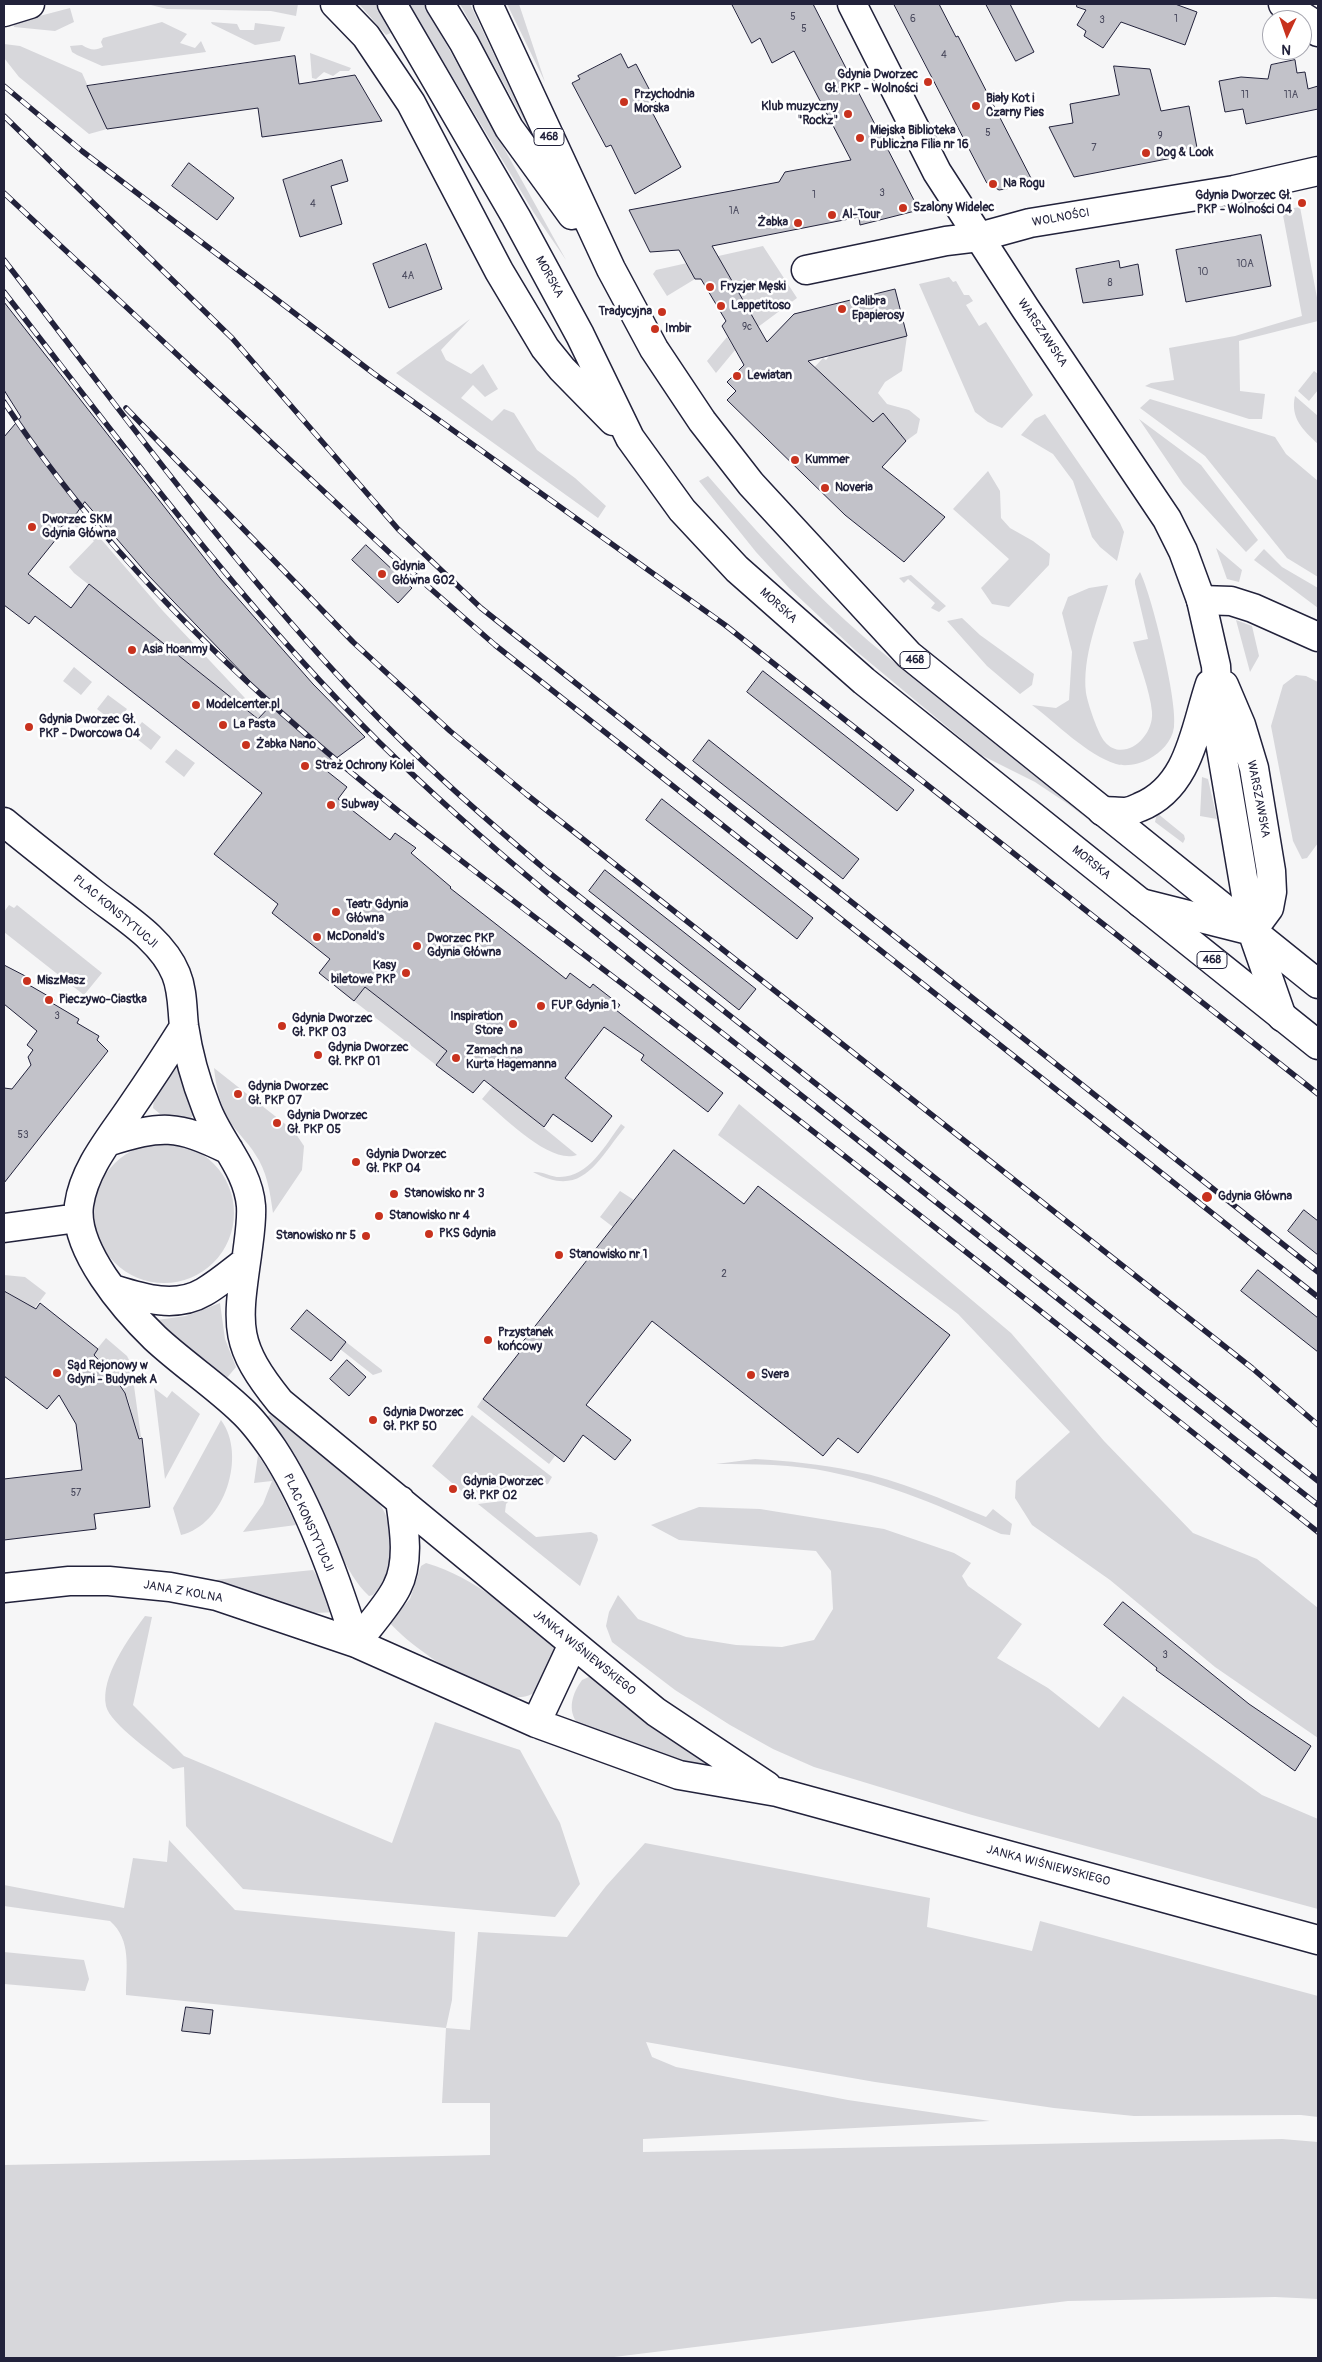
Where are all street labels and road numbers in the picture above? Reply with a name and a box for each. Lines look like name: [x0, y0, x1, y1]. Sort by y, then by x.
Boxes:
road number: 468: [534, 128, 564, 146]
street label: WOLNOŚCI: [1031, 206, 1091, 230]
street label: MORSKA: [532, 254, 566, 300]
street label: WARSZAWSKA: [1014, 296, 1070, 370]
street label: MORSKA: [756, 586, 800, 626]
road number: 468: [900, 652, 930, 668]
street label: WARSZAWSKA: [1243, 759, 1273, 839]
street label: MORSKA: [1069, 843, 1113, 883]
street label: PLAC KONSTYTUCJI: [70, 872, 160, 952]
road number: 468: [1197, 952, 1227, 968]
street label: PLAC KONSTYTUCJI: [280, 1472, 336, 1574]
street label: JANA Z KOLNA: [142, 1578, 224, 1606]
street label: JANKA WIŚNIEWSKIEGO: [530, 1607, 638, 1699]
street label: JANKA WIŚNIEWSKIEGO: [985, 1843, 1111, 1889]

